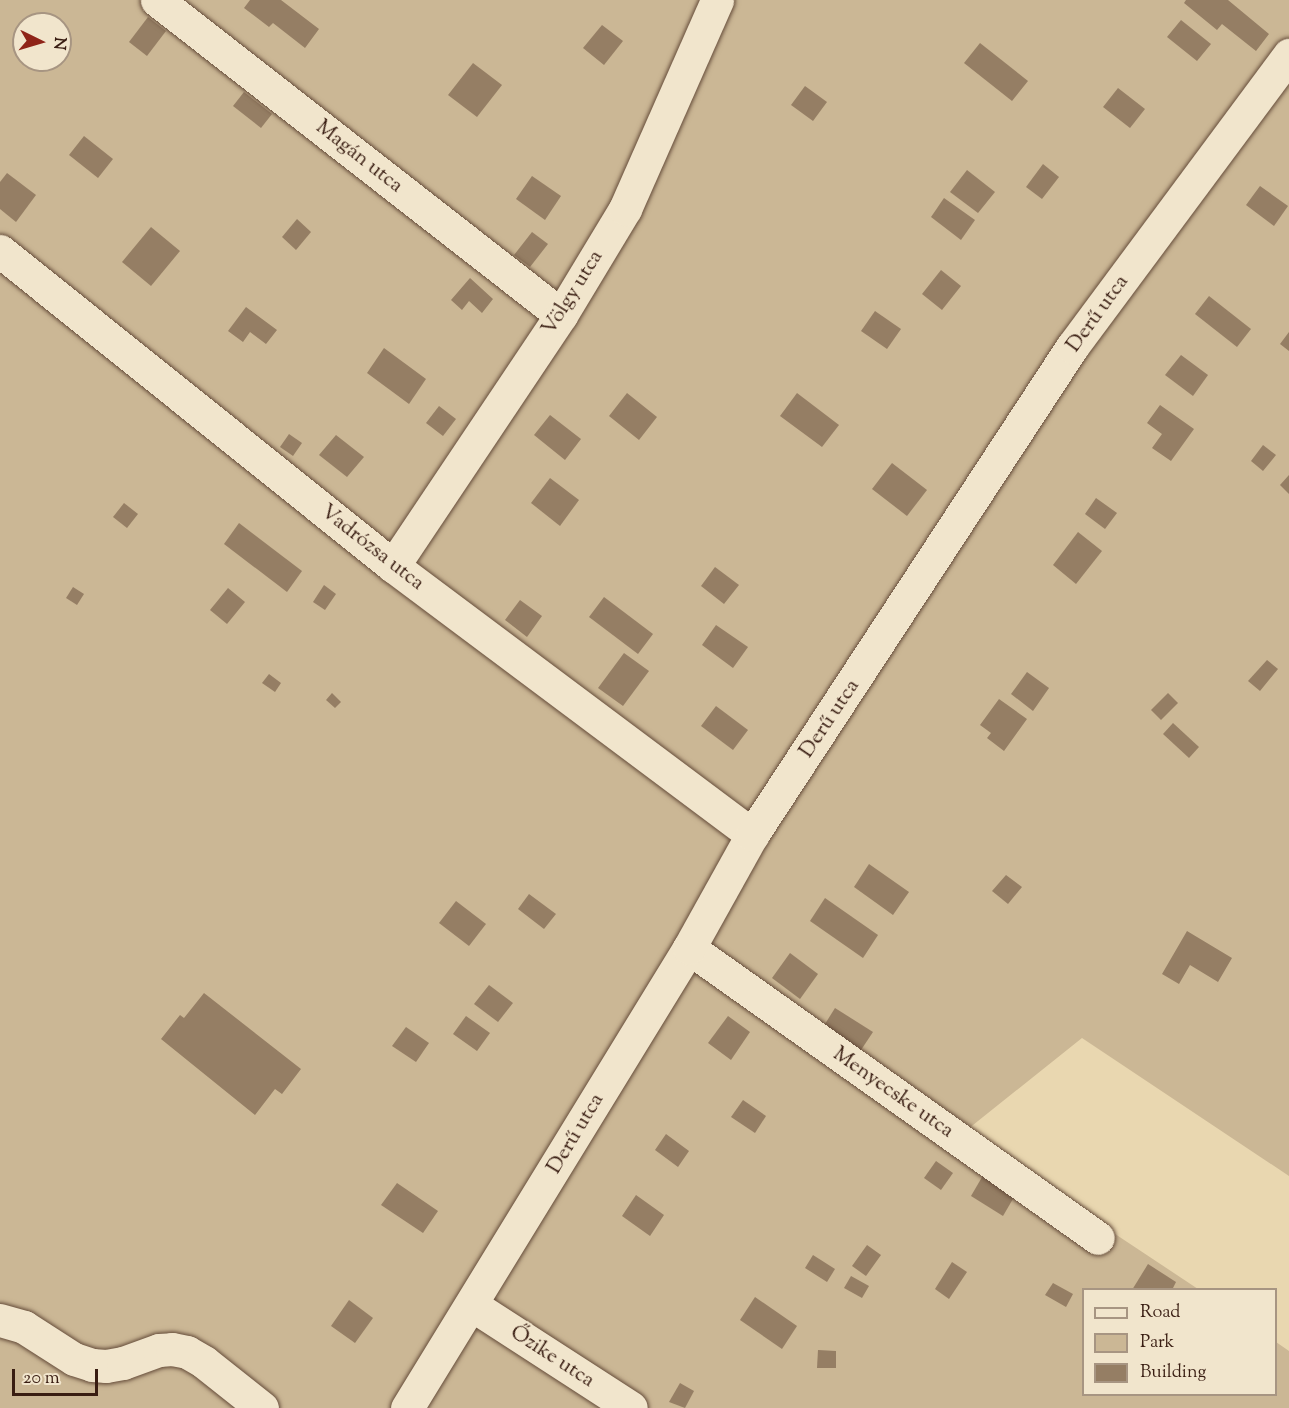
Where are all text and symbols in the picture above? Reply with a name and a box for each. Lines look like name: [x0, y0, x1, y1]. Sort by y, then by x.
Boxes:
north arrow: [12, 12, 72, 72]
text: N: [46, 36, 70, 51]
street label: Magán utca: [310, 115, 408, 199]
street label: Völgy utca: [537, 246, 609, 340]
street label: Derű utca: [1062, 270, 1134, 358]
street label: Vadrózsa utca: [315, 500, 429, 596]
street label: Derű utca: [795, 675, 865, 763]
street label: Menyecske utca: [828, 1042, 958, 1144]
street label: Derű utca: [542, 1089, 610, 1179]
legend: [1082, 1288, 1277, 1396]
text: Road: [1140, 1300, 1180, 1326]
street label: Őzike utca: [505, 1320, 599, 1394]
text: Park: [1140, 1330, 1174, 1356]
scale bar: [15, 1357, 100, 1395]
text: Building: [1140, 1360, 1206, 1386]
text: 20 m: [23, 1366, 60, 1392]

